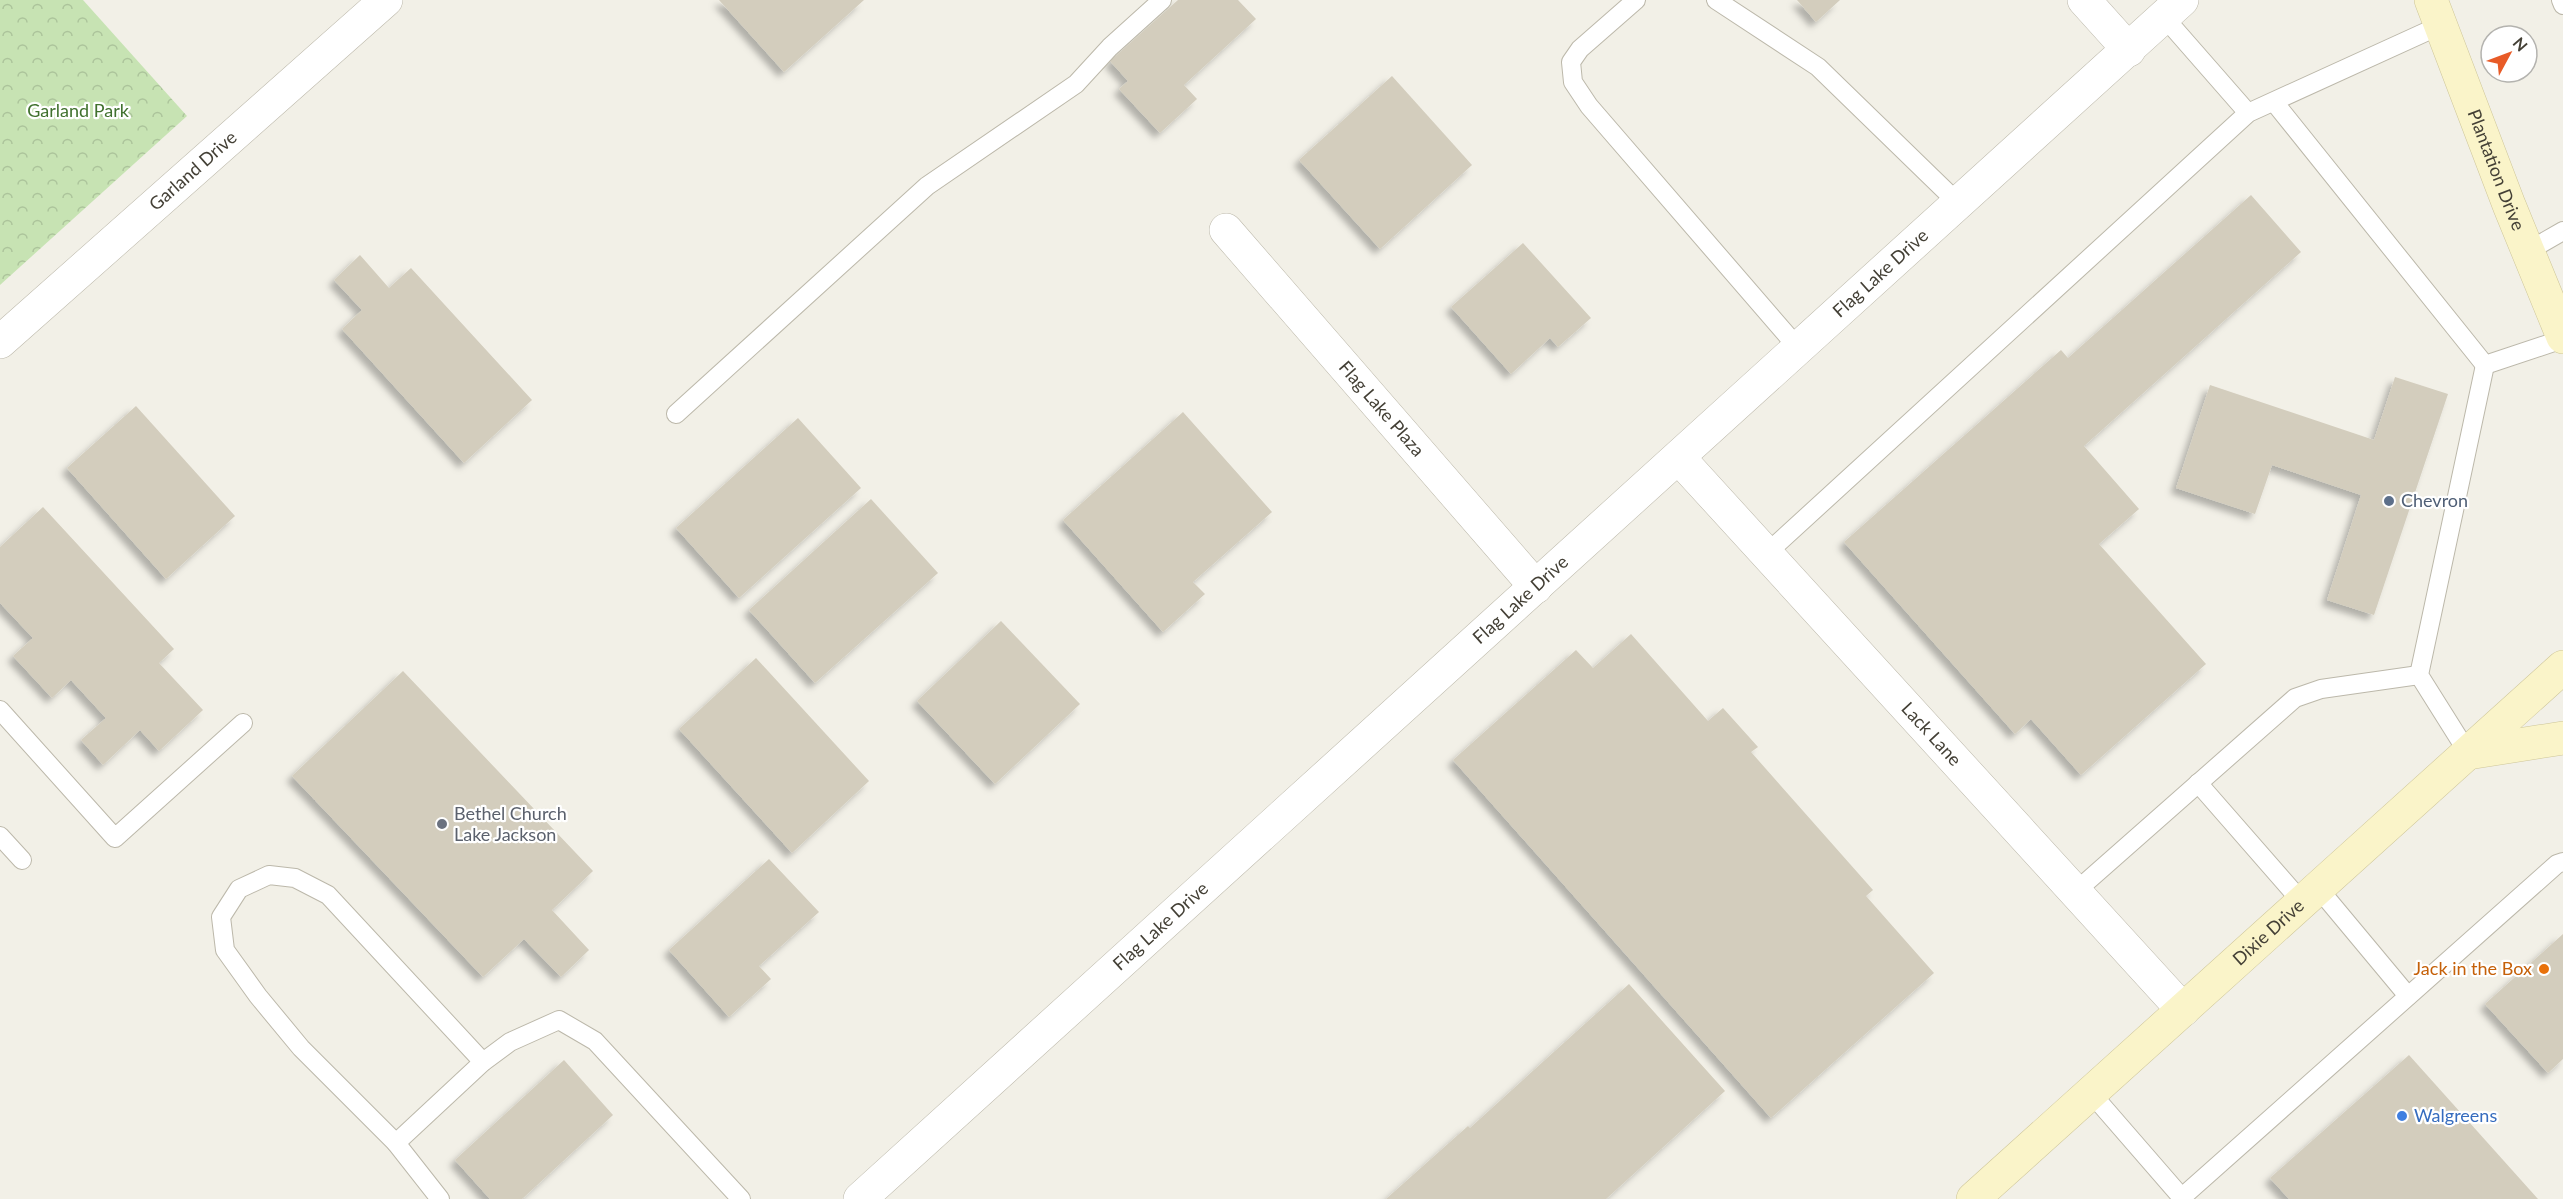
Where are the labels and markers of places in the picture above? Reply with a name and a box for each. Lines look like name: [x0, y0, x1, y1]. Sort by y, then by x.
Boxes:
place label: Chevron: [2401, 489, 2468, 511]
marker: Chevron: [2382, 494, 2396, 508]
place label: Bethel Church Lake Jackson: [454, 802, 567, 845]
marker: Bethel Church Lake Jackson: [435, 817, 449, 831]
place label: Jack in the Box: [2414, 957, 2532, 979]
marker: Jack in the Box: [2537, 962, 2551, 976]
place label: Walgreens: [2414, 1104, 2497, 1126]
marker: Walgreens: [2395, 1109, 2409, 1123]

